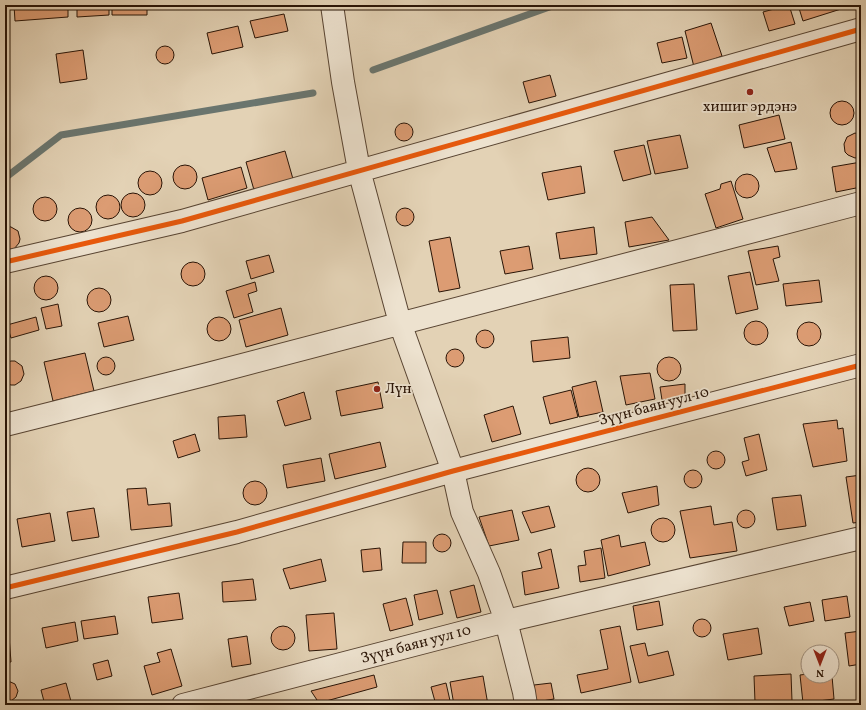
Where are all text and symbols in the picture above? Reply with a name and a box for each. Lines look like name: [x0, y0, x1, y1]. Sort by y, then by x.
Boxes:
marker: хишиг эрдэнэ: [745, 87, 755, 97]
place label: хишиг эрдэнэ: [703, 97, 797, 118]
place label: Лүн: [385, 379, 412, 400]
street label: Зүүн баян уул 10: [597, 382, 711, 432]
marker: Лүн: [372, 384, 382, 394]
street label: Зүүн баян уул 10: [359, 620, 473, 670]
north arrow: [800, 644, 840, 684]
text: N: [816, 665, 824, 680]

